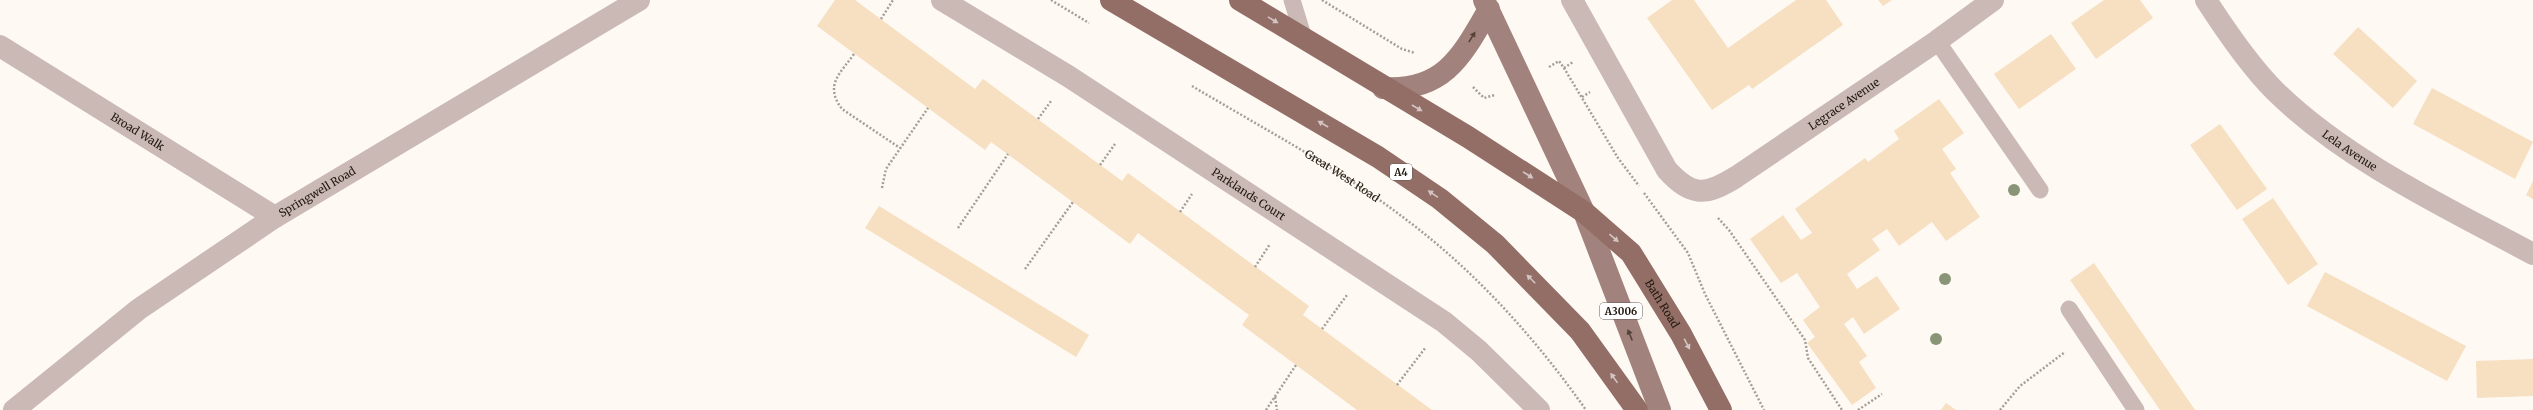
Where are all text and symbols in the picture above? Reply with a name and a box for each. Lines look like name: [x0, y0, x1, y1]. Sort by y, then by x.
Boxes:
one-way arrow: [1267, 17, 1279, 24]
one-way arrow: [1468, 32, 1476, 42]
street label: Legrace Avenue: [1806, 75, 1882, 133]
one-way arrow: [1411, 104, 1423, 111]
street label: Broad Walk: [108, 110, 167, 154]
one-way arrow: [1317, 121, 1329, 128]
street label: Lela Avenue: [2319, 127, 2380, 174]
street label: Great West Road: [1302, 147, 1383, 205]
street label: Springwell Road: [276, 163, 358, 220]
road number: A4: [1390, 164, 1412, 180]
street label: Parklands Court: [1209, 165, 1289, 224]
one-way arrow: [1523, 171, 1533, 179]
one-way arrow: [1427, 190, 1438, 198]
one-way arrow: [1608, 233, 1619, 242]
one-way arrow: [1526, 274, 1536, 284]
street label: Bath Road: [1642, 277, 1683, 331]
road number: A3006: [1600, 303, 1642, 319]
one-way arrow: [1626, 328, 1632, 340]
one-way arrow: [1684, 338, 1690, 350]
one-way arrow: [1610, 373, 1618, 384]

